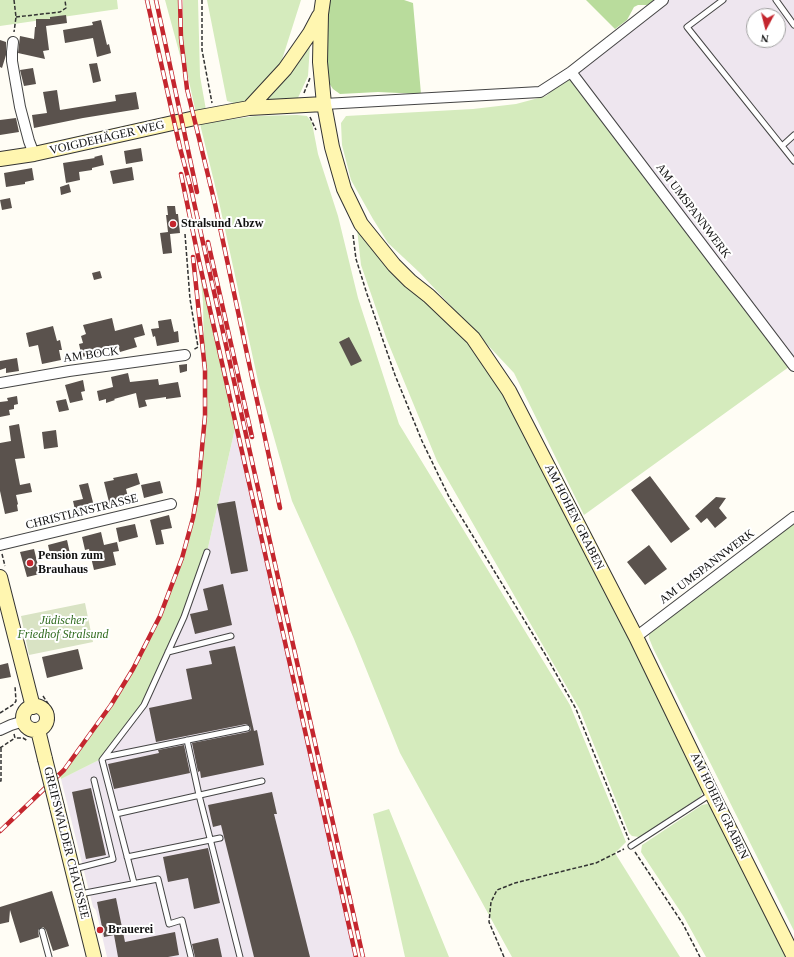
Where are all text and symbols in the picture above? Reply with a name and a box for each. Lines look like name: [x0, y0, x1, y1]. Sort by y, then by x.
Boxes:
north arrow: [746, 8, 786, 48]
text: N: [760, 32, 769, 45]
street label: VOIGDEHÄGER WEG: [48, 118, 166, 158]
street label: AM UMSPANNWERK: [653, 161, 733, 261]
place label: Stralsund Abzw: [181, 217, 263, 231]
marker: Stralsund Abzw: [168, 219, 178, 229]
street label: AM BOCK: [62, 344, 120, 366]
street label: AM HOHEN GRABEN: [541, 462, 607, 572]
street label: CHRISTIANSTRASSE: [24, 491, 140, 533]
street label: AM UMSPANNWERK: [657, 527, 757, 607]
place label: Pension zum Brauhaus: [38, 549, 103, 577]
marker: Pension zum Brauhaus: [25, 558, 35, 568]
park label: Jüdischer Friedhof Stralsund: [17, 614, 109, 642]
street label: AM HOHEN GRABEN: [687, 750, 751, 862]
street label: GREIFSWALDER CHAUSSEE: [40, 765, 92, 921]
place label: Brauerei: [108, 923, 153, 937]
marker: Brauerei: [95, 925, 105, 935]

